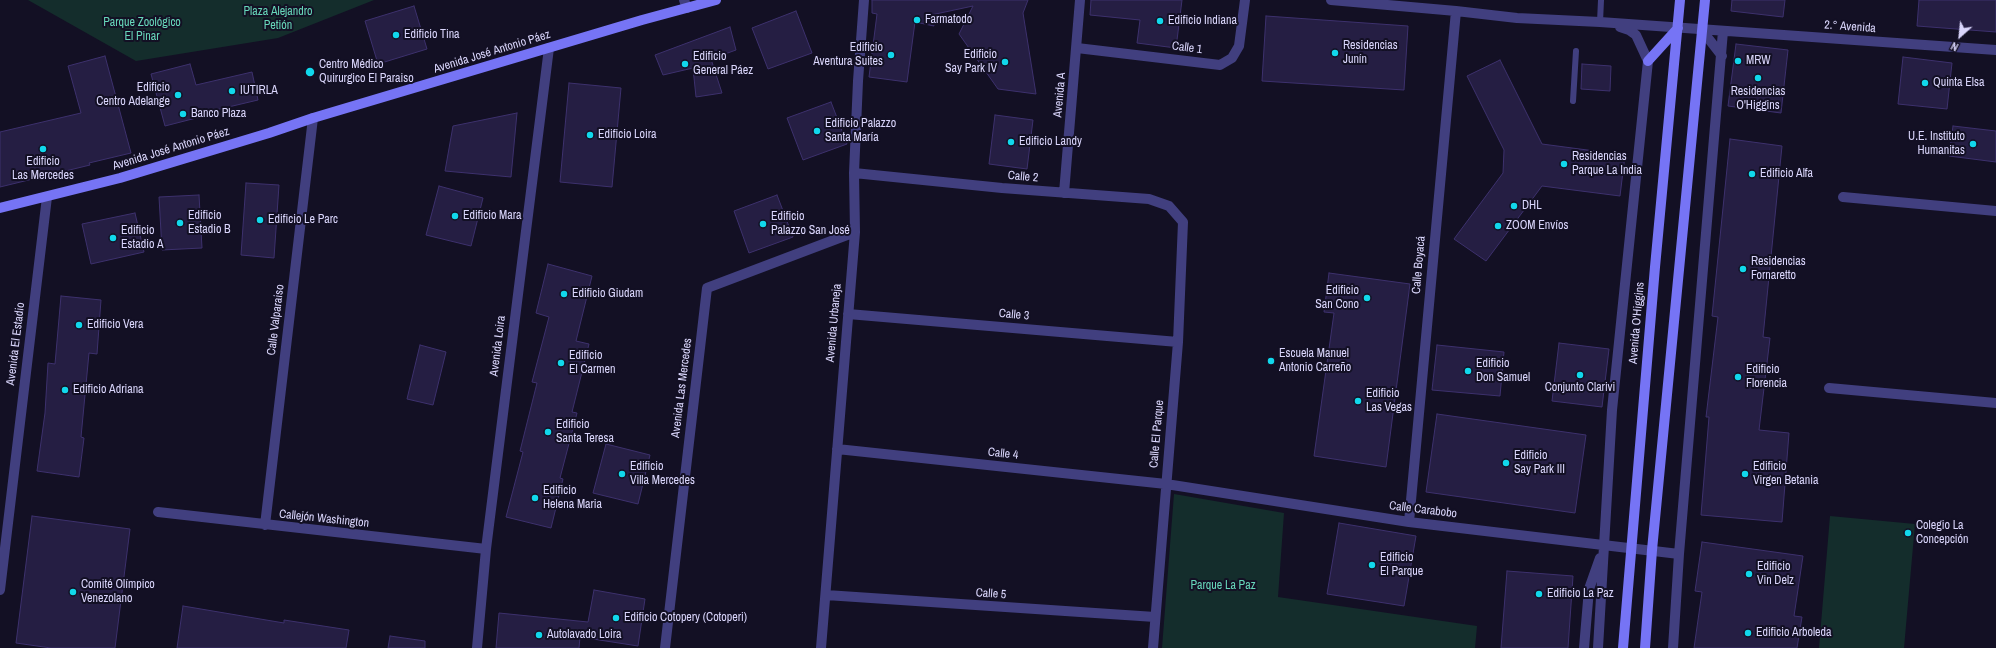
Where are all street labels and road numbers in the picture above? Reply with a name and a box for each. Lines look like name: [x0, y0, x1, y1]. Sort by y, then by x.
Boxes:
street label: 2.° Avenida: [1824, 18, 1876, 36]
street label: Avenida José Antonio Páez: [432, 27, 552, 77]
street label: Calle 1: [1171, 39, 1203, 57]
street label: Avenida A: [1051, 72, 1069, 118]
street label: Avenida José Antonio Páez: [111, 124, 231, 174]
street label: Calle 2: [1007, 168, 1039, 186]
street label: Calle Boyacá: [1409, 235, 1429, 295]
street label: Avenida O'Higgins: [1626, 281, 1648, 365]
street label: Avenida Urbaneja: [823, 283, 845, 363]
street label: Calle Valparaiso: [264, 284, 288, 356]
street label: Avenida El Estadio: [4, 302, 28, 386]
street label: Calle 3: [998, 306, 1030, 324]
street label: Avenida Loira: [487, 315, 509, 377]
street label: Avenida Las Mercedes: [669, 337, 695, 439]
street label: Calle El Parque: [1147, 399, 1167, 469]
street label: Calle 4: [987, 445, 1019, 463]
street label: Calle Carabobo: [1388, 499, 1458, 521]
street label: Callejón Washington: [278, 507, 370, 531]
street label: Calle 5: [975, 586, 1007, 602]

